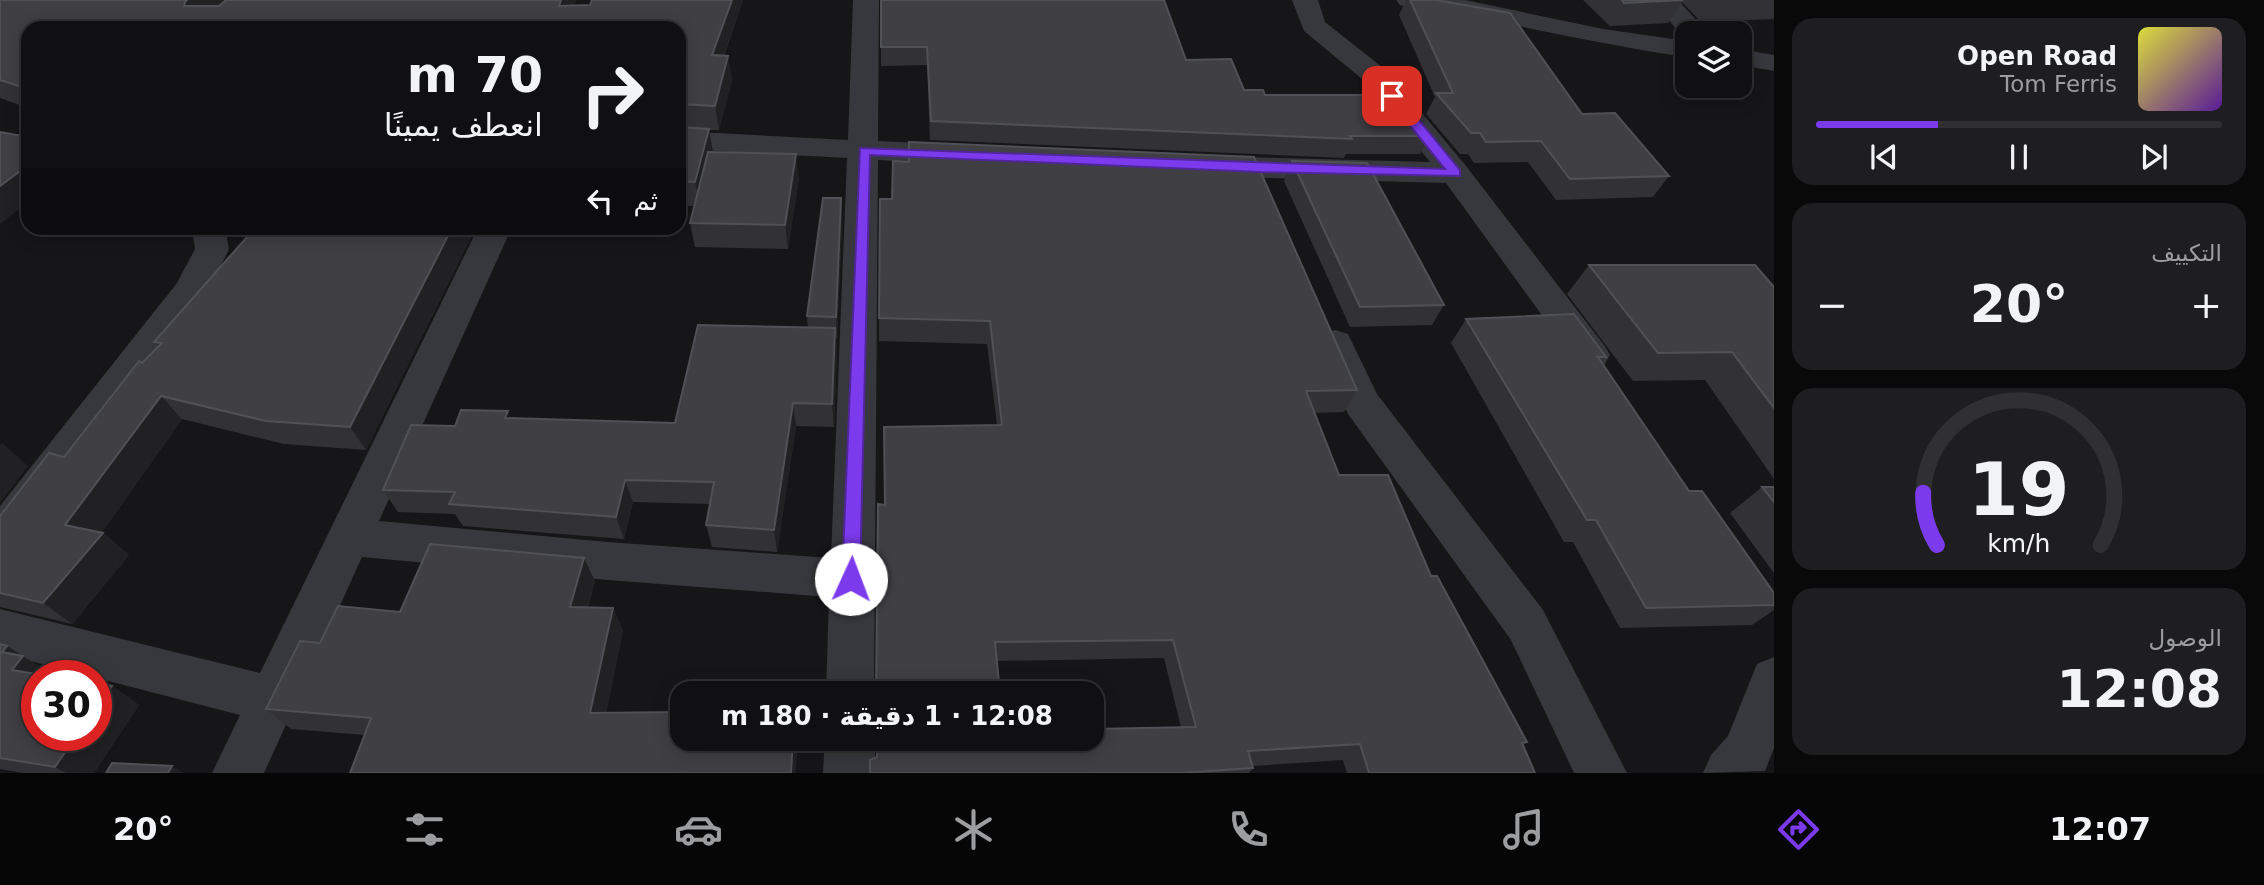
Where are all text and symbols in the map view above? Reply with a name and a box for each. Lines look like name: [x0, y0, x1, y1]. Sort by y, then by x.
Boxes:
map controls: [1675, 21, 1752, 98]
button: layers: [1675, 21, 1752, 98]
text: Open Road: [1957, 41, 2117, 71]
text: 70 m: [407, 47, 543, 104]
icon: right: [567, 49, 658, 140]
pin: [1362, 66, 1422, 126]
text: Tom Ferris: [2000, 71, 2117, 97]
icon: arrive: [1373, 77, 1411, 115]
text: انعطف يمينًا: [384, 106, 543, 144]
icon: previous: [1865, 138, 1903, 176]
icon: pause: [2000, 138, 2038, 176]
icon: next: [2135, 138, 2173, 176]
icon: left: [581, 182, 619, 220]
text: ثم: [633, 186, 658, 216]
text: التكييف: [2151, 240, 2222, 266]
text: 20°: [1970, 274, 2068, 334]
text: −: [1816, 283, 1848, 327]
text: +: [2190, 283, 2222, 327]
text: 19: [1968, 447, 2070, 532]
text: km/h: [1987, 529, 2051, 558]
position arrow: [814, 542, 888, 616]
text: الوصول: [2149, 625, 2222, 651]
text: 12:08: [2056, 659, 2222, 719]
speed limit sign: 30: [21, 660, 112, 751]
text: 12:08 · 1 دقيقة · 180 m: [721, 701, 1053, 731]
icon: filters: [400, 805, 449, 854]
icon: car: [674, 805, 723, 854]
icon: climate: [949, 805, 998, 854]
icon: phone: [1224, 805, 1273, 854]
icon: music: [1499, 805, 1548, 854]
icon: directions: [1774, 805, 1823, 854]
text: 20°: [113, 810, 174, 848]
text: 12:07: [2049, 810, 2151, 848]

